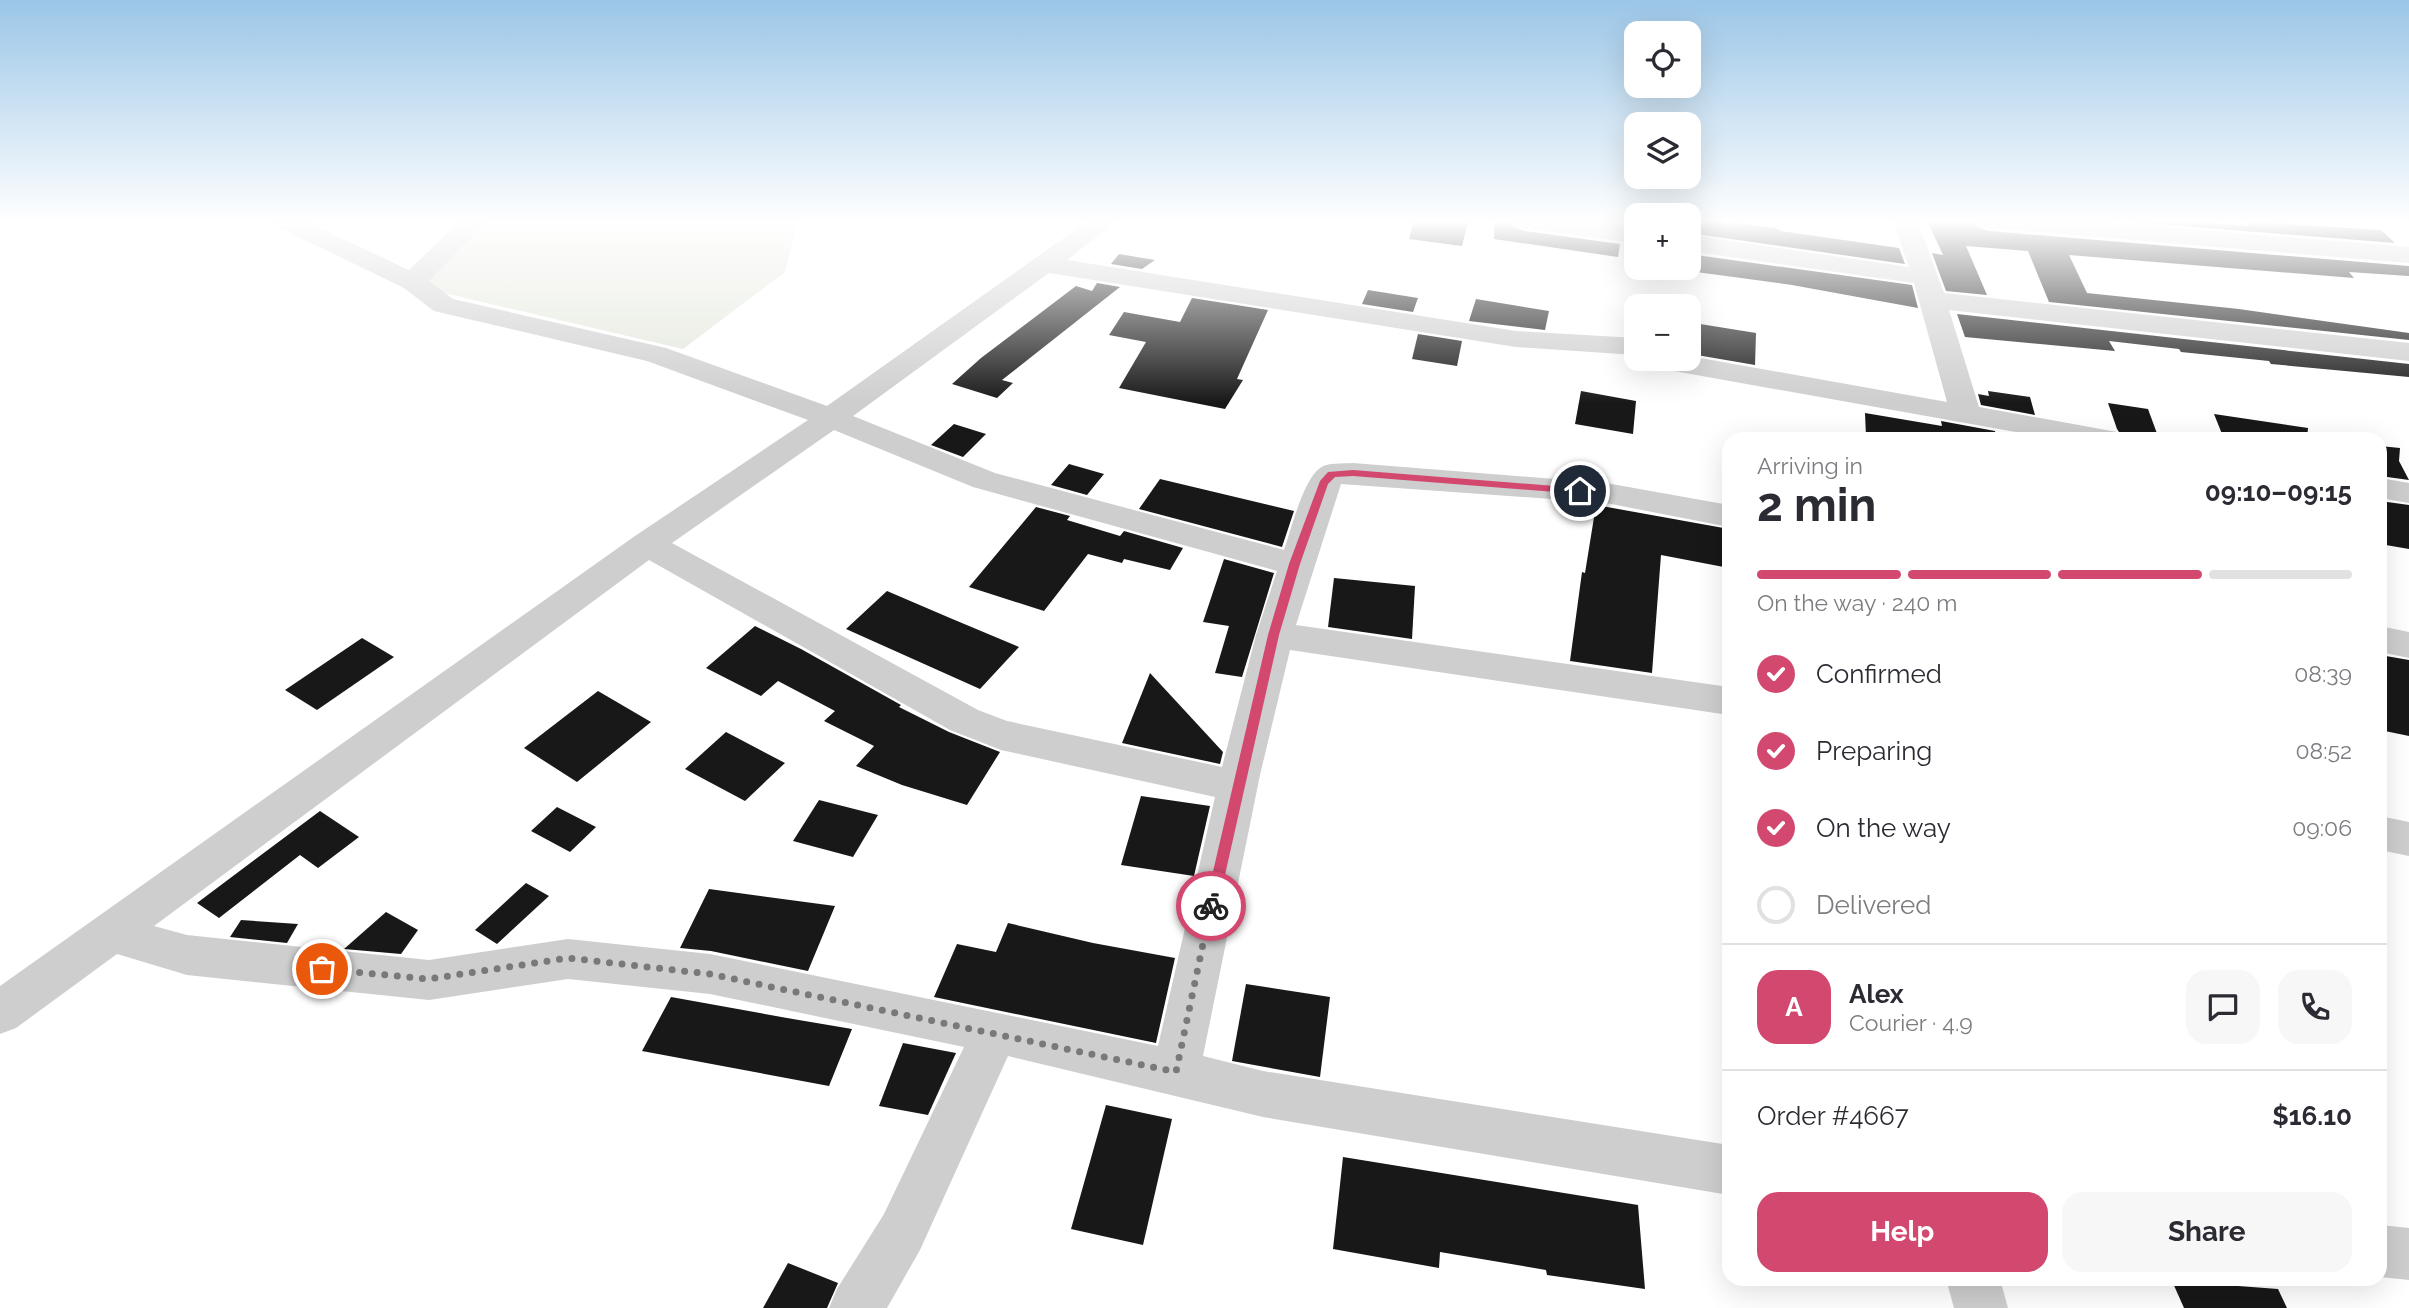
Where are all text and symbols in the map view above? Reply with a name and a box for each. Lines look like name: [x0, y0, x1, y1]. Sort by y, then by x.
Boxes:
map controls: [1624, 21, 1701, 371]
button: locate: [1624, 21, 1701, 98]
button: layers: [1624, 112, 1701, 189]
button: +: [1624, 203, 1701, 280]
button: −: [1624, 294, 1701, 371]
text: Arriving in: [1757, 452, 1863, 479]
pin: [1550, 461, 1610, 521]
icon: home: [1561, 472, 1599, 510]
text: 09:10–09:15: [2205, 477, 2352, 507]
text: 2 min: [1757, 478, 1876, 532]
text: On the way · 240 m: [1757, 589, 1957, 616]
icon: check: [1757, 655, 1795, 693]
text: Confirmed: [1816, 659, 1942, 689]
text: 08:39: [2294, 660, 2352, 687]
icon: check: [1757, 732, 1795, 770]
text: Preparing: [1816, 736, 1932, 766]
text: 08:52: [2295, 737, 2352, 764]
icon: check: [1757, 809, 1795, 847]
text: On the way: [1816, 813, 1951, 843]
text: 09:06: [2292, 814, 2352, 841]
courier: [1176, 871, 1246, 941]
icon: bike: [1192, 887, 1230, 925]
text: Delivered: [1816, 890, 1931, 920]
pin: [292, 939, 352, 999]
icon: bag: [303, 950, 341, 988]
button: chat: [2186, 970, 2260, 1044]
button: phone: [2278, 970, 2352, 1044]
text: Alex: [1849, 979, 1904, 1009]
text: A: [1785, 992, 1803, 1022]
text: Courier · 4.9: [1849, 1009, 1973, 1036]
text: Order #4667: [1757, 1101, 1909, 1131]
text: $16.10: [2272, 1101, 2352, 1131]
button: Help: [1757, 1192, 2048, 1272]
button: Share: [2062, 1192, 2352, 1272]

